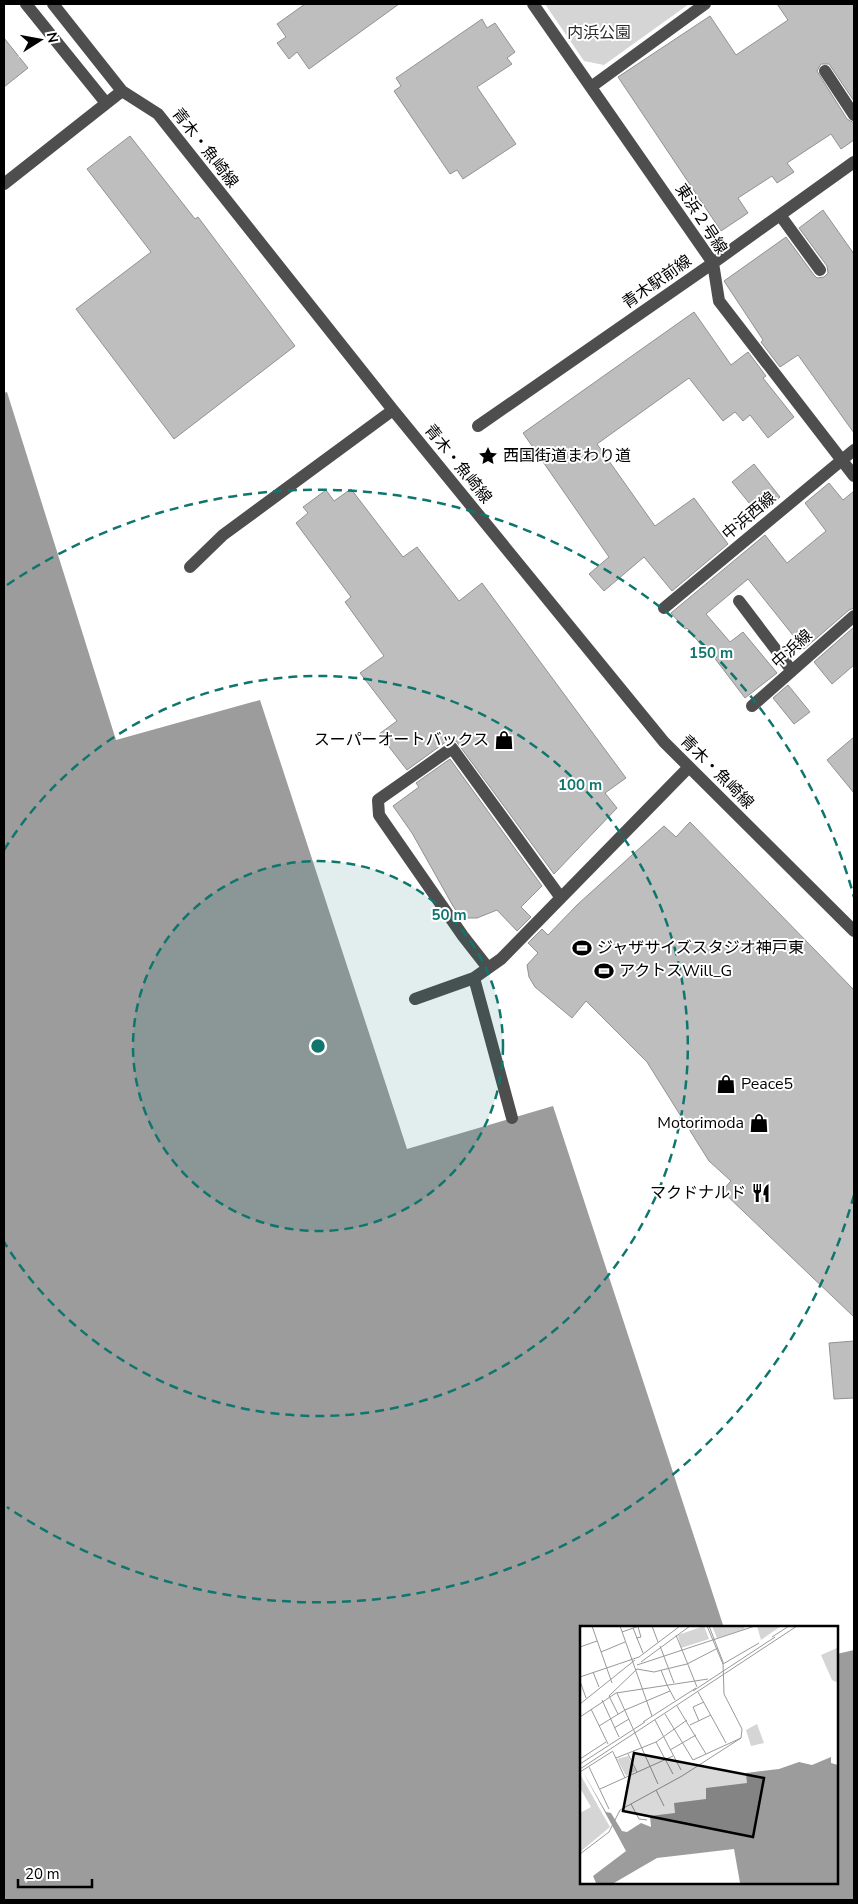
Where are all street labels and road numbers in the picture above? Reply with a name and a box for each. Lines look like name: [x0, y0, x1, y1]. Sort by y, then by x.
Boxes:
street label: 青木・魚崎線: [167, 103, 243, 193]
street label: 東浜２号線: [670, 179, 732, 259]
street label: 青木駅前線: [618, 250, 696, 314]
street label: 青木・魚崎線: [419, 420, 497, 508]
street label: 中浜西線: [717, 487, 781, 545]
street label: 中浜線: [767, 625, 817, 673]
street label: 青木・魚崎線: [675, 730, 759, 814]

